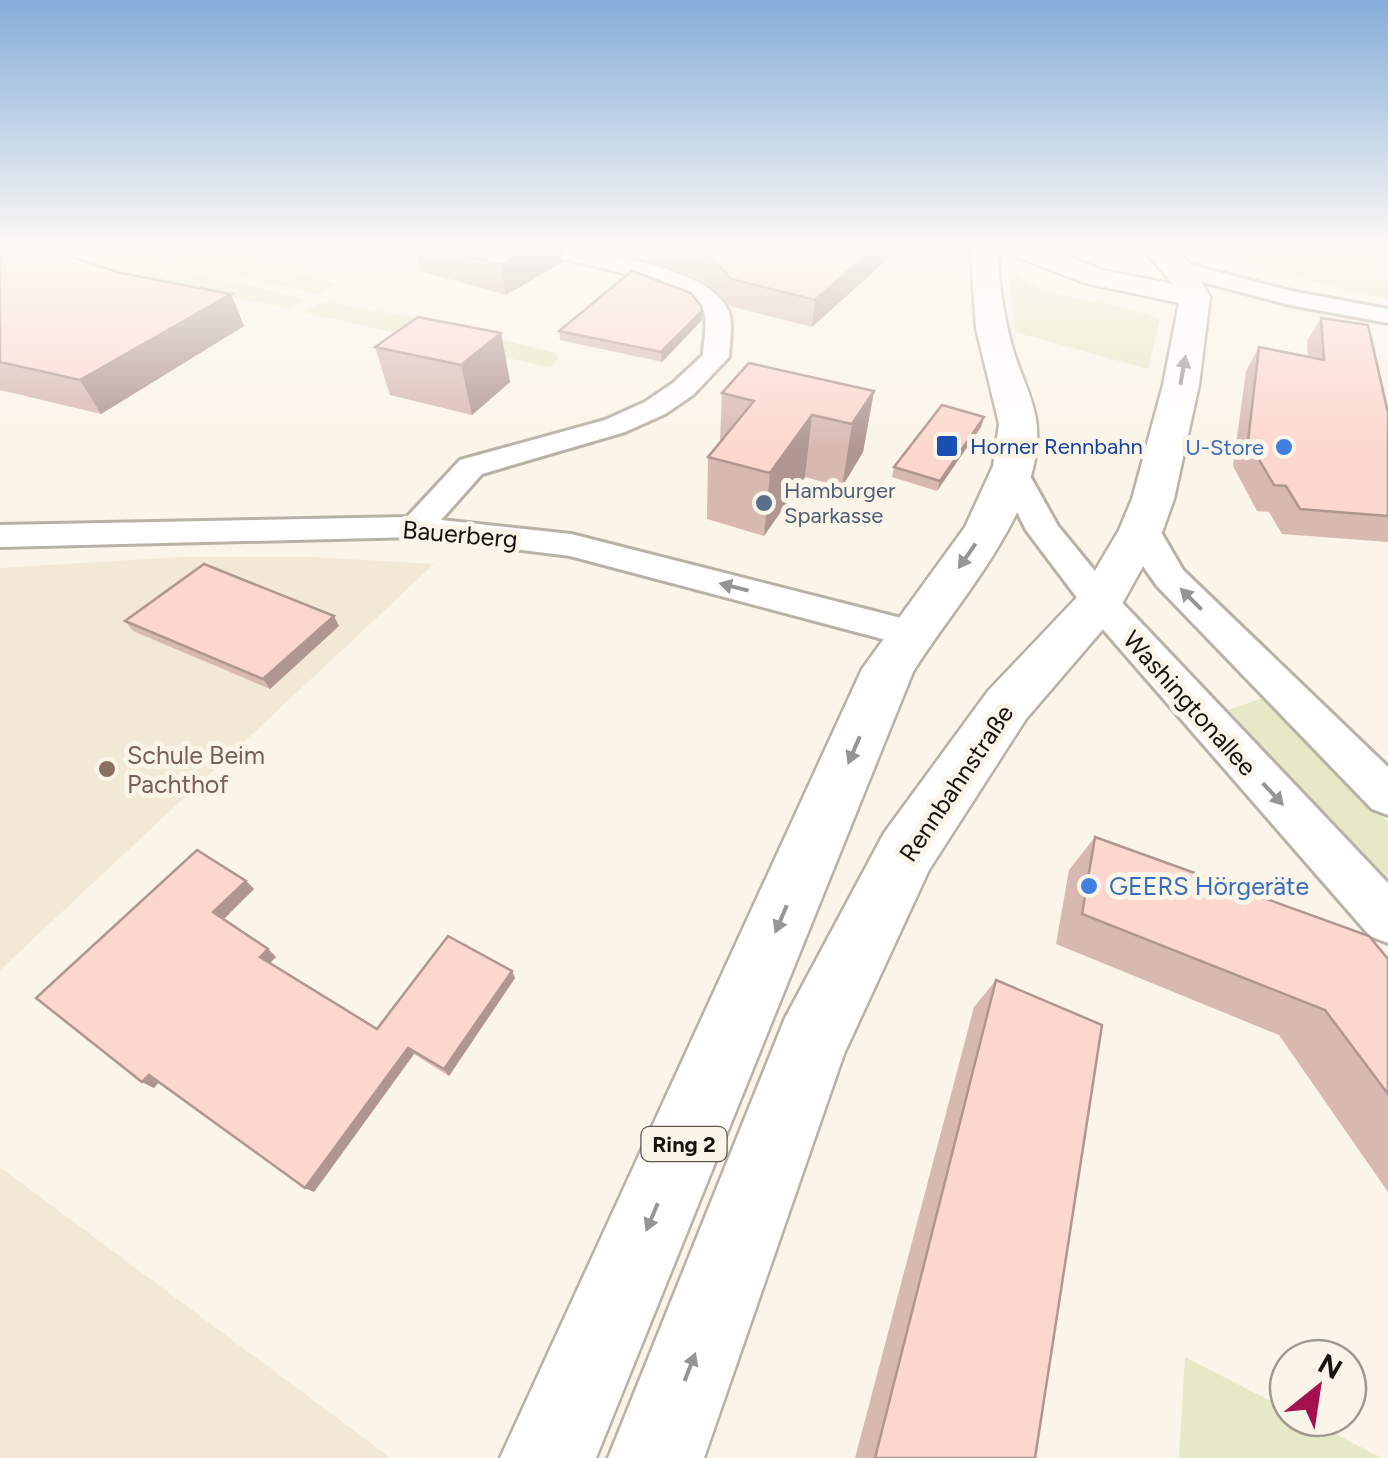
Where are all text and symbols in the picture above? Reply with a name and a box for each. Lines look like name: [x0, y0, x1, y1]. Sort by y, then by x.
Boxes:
one-way arrow: [1176, 354, 1191, 386]
marker: Horner Rennbahn: [934, 433, 960, 459]
place label: Horner Rennbahn: [970, 433, 1143, 460]
place label: U-Store: [1185, 434, 1264, 461]
marker: U-Store: [1273, 436, 1295, 458]
place label: Hamburger Sparkasse: [784, 477, 896, 529]
marker: Hamburger Sparkasse: [753, 492, 775, 514]
street label: Bauerberg: [401, 514, 519, 554]
one-way arrow: [958, 543, 977, 570]
one-way arrow: [718, 578, 749, 594]
one-way arrow: [1180, 588, 1203, 612]
street label: Washingtonallee: [1117, 624, 1263, 782]
street label: Rennbahnstraße: [893, 699, 1019, 867]
one-way arrow: [846, 735, 862, 764]
place label: Schule Beim Pachthof: [127, 740, 265, 799]
marker: Schule Beim Pachthof: [96, 758, 118, 780]
one-way arrow: [1261, 782, 1284, 806]
place label: GEERS Hörgeräte: [1109, 871, 1309, 901]
marker: GEERS Hörgeräte: [1078, 875, 1100, 897]
one-way arrow: [772, 904, 788, 934]
road number: Ring 2: [642, 1127, 726, 1161]
one-way arrow: [644, 1203, 660, 1232]
north arrow: [1268, 1338, 1368, 1438]
text: N: [1313, 1346, 1348, 1386]
one-way arrow: [683, 1351, 698, 1381]

